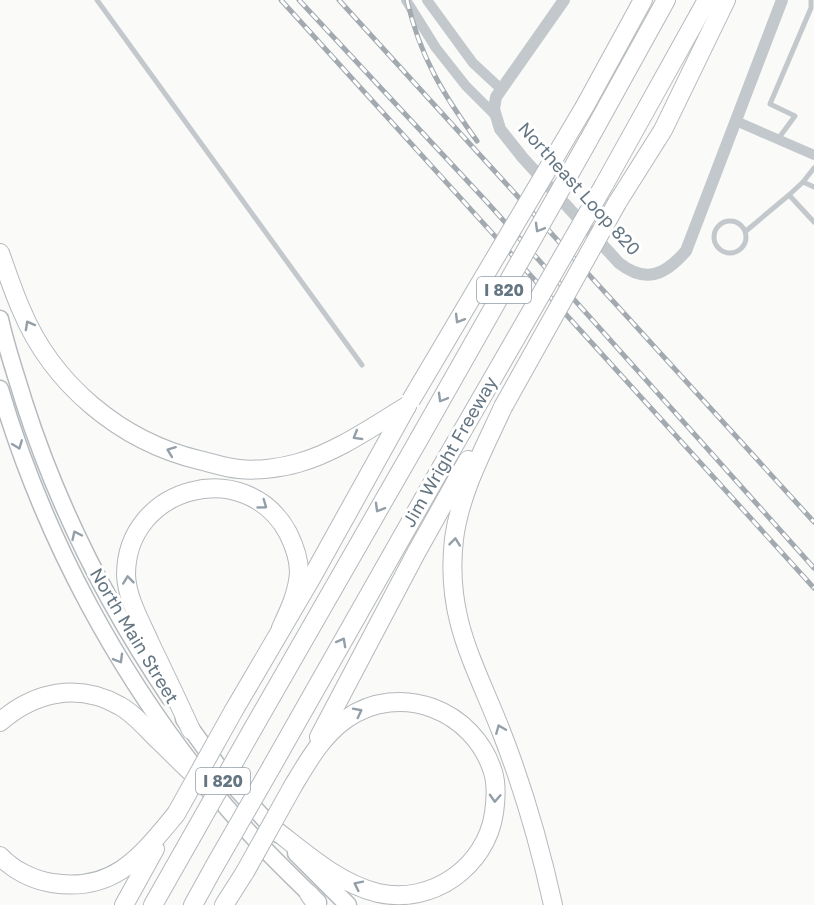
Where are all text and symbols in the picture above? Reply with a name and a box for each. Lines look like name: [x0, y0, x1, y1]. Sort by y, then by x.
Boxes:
street label: Northeast Loop 820: [514, 117, 645, 260]
one-way arrow: [534, 222, 546, 233]
road number: I 820: [477, 277, 531, 303]
one-way arrow: [455, 313, 466, 323]
one-way arrow: [25, 321, 36, 331]
street label: Jim Wright Freeway: [397, 372, 501, 531]
one-way arrow: [438, 392, 449, 402]
one-way arrow: [353, 428, 363, 440]
one-way arrow: [10, 439, 23, 450]
one-way arrow: [166, 446, 177, 459]
one-way arrow: [256, 498, 267, 509]
one-way arrow: [374, 501, 386, 512]
one-way arrow: [72, 531, 84, 542]
one-way arrow: [448, 538, 461, 547]
street label: North Main Street: [86, 564, 184, 707]
one-way arrow: [122, 575, 135, 585]
one-way arrow: [335, 638, 347, 648]
one-way arrow: [112, 653, 124, 663]
one-way arrow: [352, 708, 363, 720]
one-way arrow: [495, 724, 507, 735]
road number: I 820: [196, 768, 250, 794]
one-way arrow: [489, 794, 502, 803]
one-way arrow: [354, 881, 365, 893]

